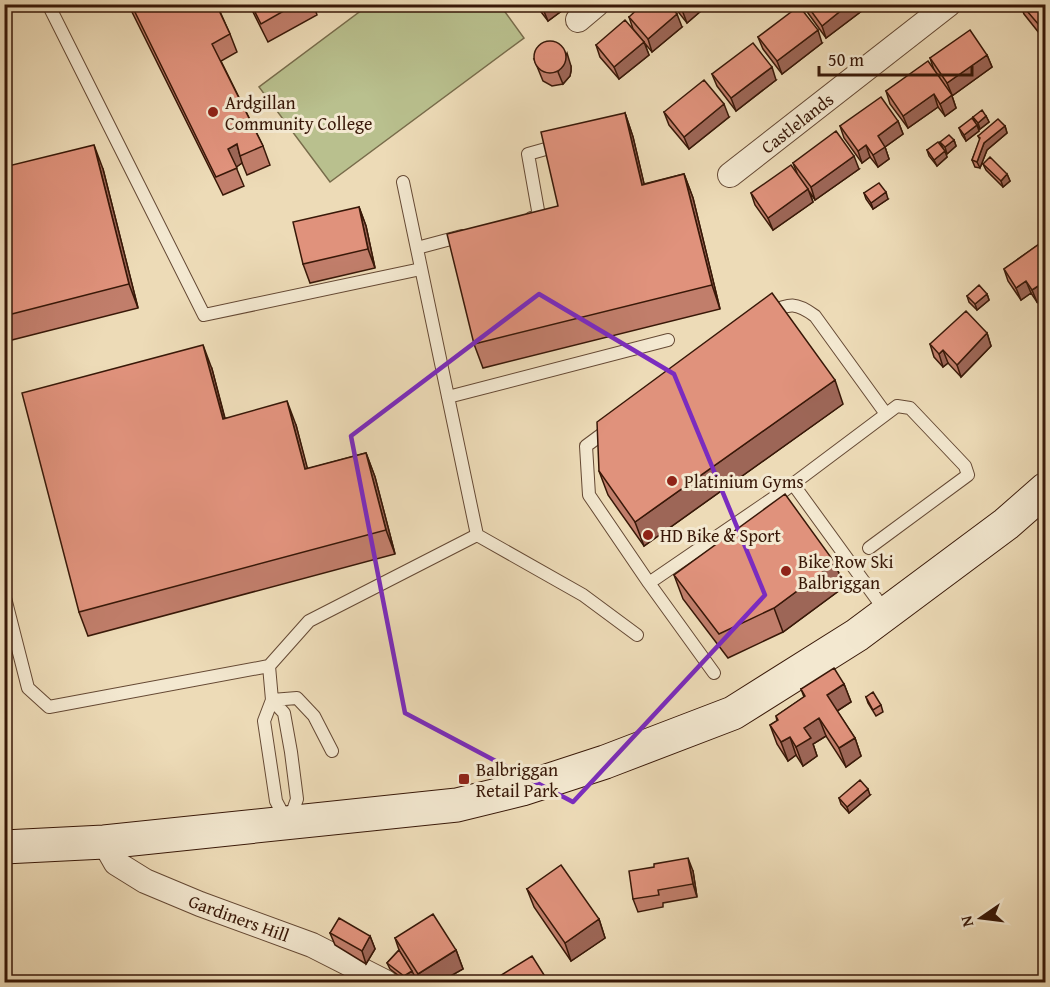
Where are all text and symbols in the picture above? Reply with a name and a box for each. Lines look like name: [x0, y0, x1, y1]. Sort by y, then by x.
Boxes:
scale bar: [819, 39, 972, 77]
text: 50 m: [828, 46, 864, 73]
street label: Castlelands: [755, 86, 839, 160]
place label: Ardgillan Community College: [225, 89, 372, 137]
marker: Ardgillan Community College: [206, 105, 220, 119]
place label: Platinium Gyms: [684, 468, 804, 495]
marker: Platinium Gyms: [665, 474, 679, 488]
place label: HD Bike & Sport: [660, 522, 782, 549]
marker: HD Bike & Sport: [641, 528, 655, 542]
place label: Bike Row Ski Balbriggan: [798, 548, 893, 596]
marker: Bike Row Ski Balbriggan: [779, 564, 793, 578]
place label: Balbriggan Retail Park: [476, 756, 559, 804]
marker: Balbriggan Retail Park: [457, 772, 471, 786]
street label: Gardiners Hill: [185, 887, 293, 949]
north arrow: [951, 888, 1011, 948]
text: N: [953, 913, 979, 930]

